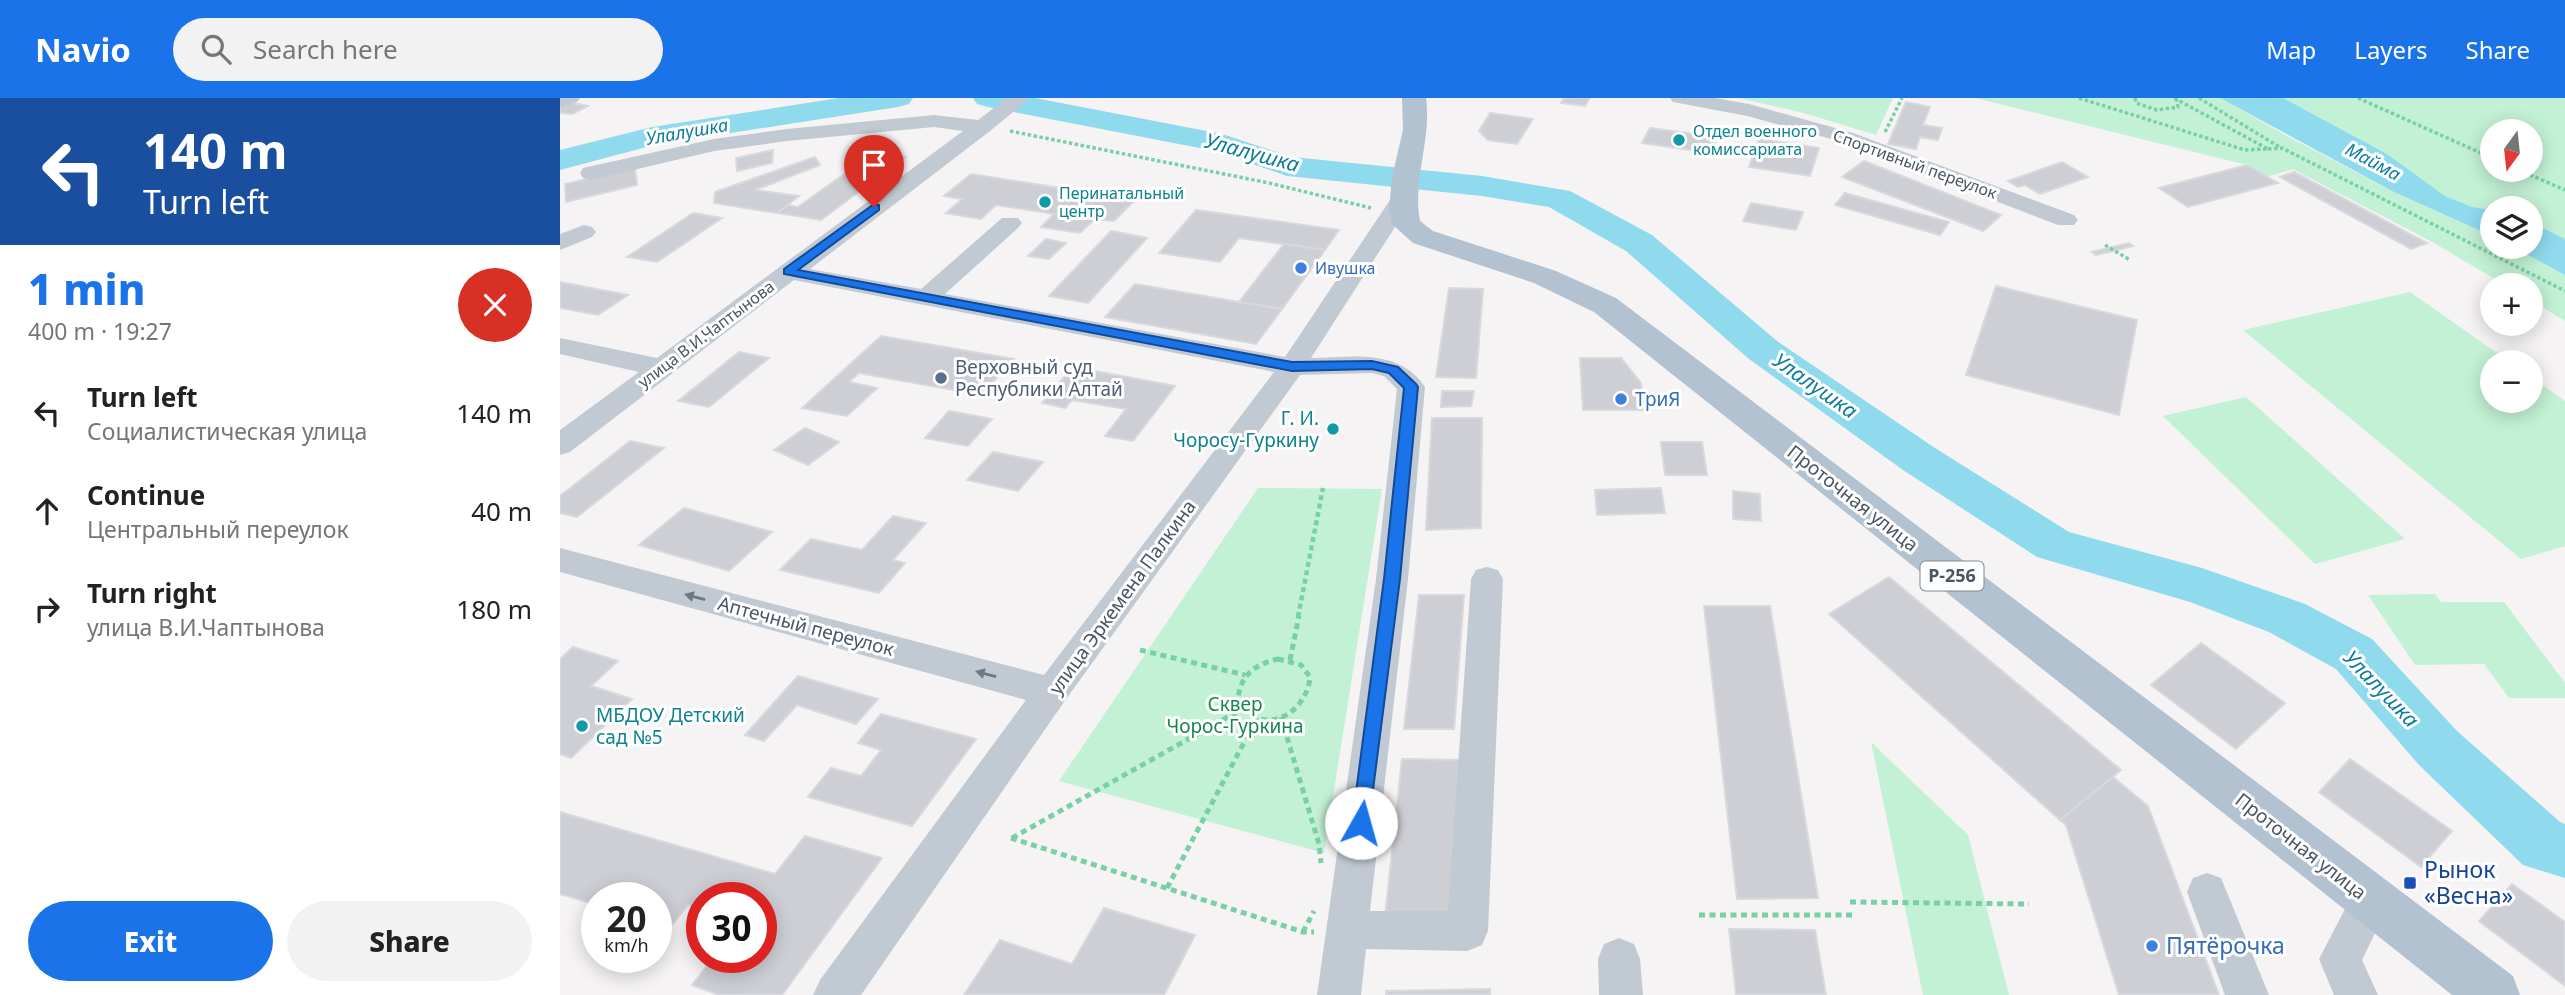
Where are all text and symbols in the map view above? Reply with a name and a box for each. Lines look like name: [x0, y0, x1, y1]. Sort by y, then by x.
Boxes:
search box: [173, 18, 663, 81]
text: Navio: [35, 27, 131, 72]
icon: search: [197, 30, 235, 68]
text: Search here: [253, 31, 398, 67]
text: Map: [2266, 33, 2316, 66]
text: Layers: [2354, 33, 2428, 66]
text: Share: [2466, 33, 2530, 66]
water label: Улалушка: [644, 112, 730, 150]
text: 140 m: [143, 117, 288, 183]
north arrow: [2480, 119, 2543, 182]
map controls: [2480, 119, 2543, 413]
place label: Отдел военного комиссариата: [1693, 120, 1817, 160]
street label: Спортивный переулок: [1830, 124, 2000, 204]
icon: left: [28, 126, 119, 217]
water label: Улалушка: [1202, 126, 1303, 178]
marker: Отдел военного комиссариата: [1671, 132, 1687, 148]
pin: [844, 135, 904, 207]
water label: Майма: [2342, 137, 2405, 186]
icon: arrive: [855, 146, 893, 184]
text: Turn left: [143, 180, 269, 223]
place label: Перинатальный центр: [1059, 182, 1184, 222]
marker: Перинатальный центр: [1037, 194, 1053, 210]
button: layers: [2480, 196, 2543, 259]
place label: Ивушка: [1315, 257, 1375, 279]
text: 1 min: [28, 260, 145, 317]
marker: Ивушка: [1293, 260, 1309, 276]
button: close: [458, 268, 532, 342]
button: +: [2480, 273, 2543, 336]
street label: улица В.И.Чаптынова: [633, 275, 779, 393]
text: 400 m · 19:27: [28, 315, 172, 347]
water label: Улалушка: [1768, 346, 1863, 424]
button: −: [2480, 350, 2543, 413]
place label: Верховный суд Республики Алтай: [955, 354, 1123, 402]
marker: Верховный суд Республики Алтай: [933, 370, 949, 386]
text: Turn left: [87, 379, 198, 415]
place label: ТриЯ: [1635, 386, 1680, 412]
marker: ТриЯ: [1613, 391, 1629, 407]
icon: left: [28, 394, 66, 432]
text: 140 m: [456, 395, 532, 431]
place label: Г. И. Чоросу-Гуркину: [1173, 405, 1319, 453]
text: Социалистическая улица: [87, 415, 367, 447]
marker: Г. И. Чоросу-Гуркину: [1325, 421, 1341, 437]
street label: Проточная улица: [1782, 439, 1924, 557]
text: Continue: [87, 477, 205, 513]
icon: ahead: [28, 492, 66, 530]
text: 40 m: [471, 493, 532, 529]
street label: улица Эркемена Палкина: [1042, 494, 1202, 700]
text: Центральный переулок: [87, 513, 349, 545]
road number: Р-256: [1920, 562, 1984, 590]
text: Turn right: [87, 575, 217, 611]
icon: right: [28, 590, 66, 628]
street label: Аптечный переулок: [715, 590, 897, 662]
text: 180 m: [456, 591, 532, 627]
one-way arrow: [684, 591, 705, 601]
text: улица В.И.Чаптынова: [87, 611, 325, 643]
water label: Улалушка: [2338, 644, 2426, 733]
one-way arrow: [975, 669, 996, 679]
park label: Сквер Чорос-Гуркина: [1166, 691, 1304, 739]
place label: МБДОУ Детский сад №5: [596, 702, 745, 750]
marker: МБДОУ Детский сад №5: [574, 718, 590, 734]
position arrow: [1324, 786, 1398, 860]
street label: Проточная улица: [2230, 787, 2372, 905]
place label: Рынок «Весна»: [2424, 853, 2513, 911]
marker: Рынок «Весна»: [2402, 875, 2418, 891]
speed limit sign: 30: [686, 882, 777, 973]
text: 20: [606, 895, 647, 942]
button: Exit: [28, 901, 273, 981]
button: Share: [287, 901, 532, 981]
place label: Пятёрочка: [2166, 929, 2285, 961]
text: km/h: [604, 933, 649, 957]
marker: Пятёрочка: [2144, 938, 2160, 954]

